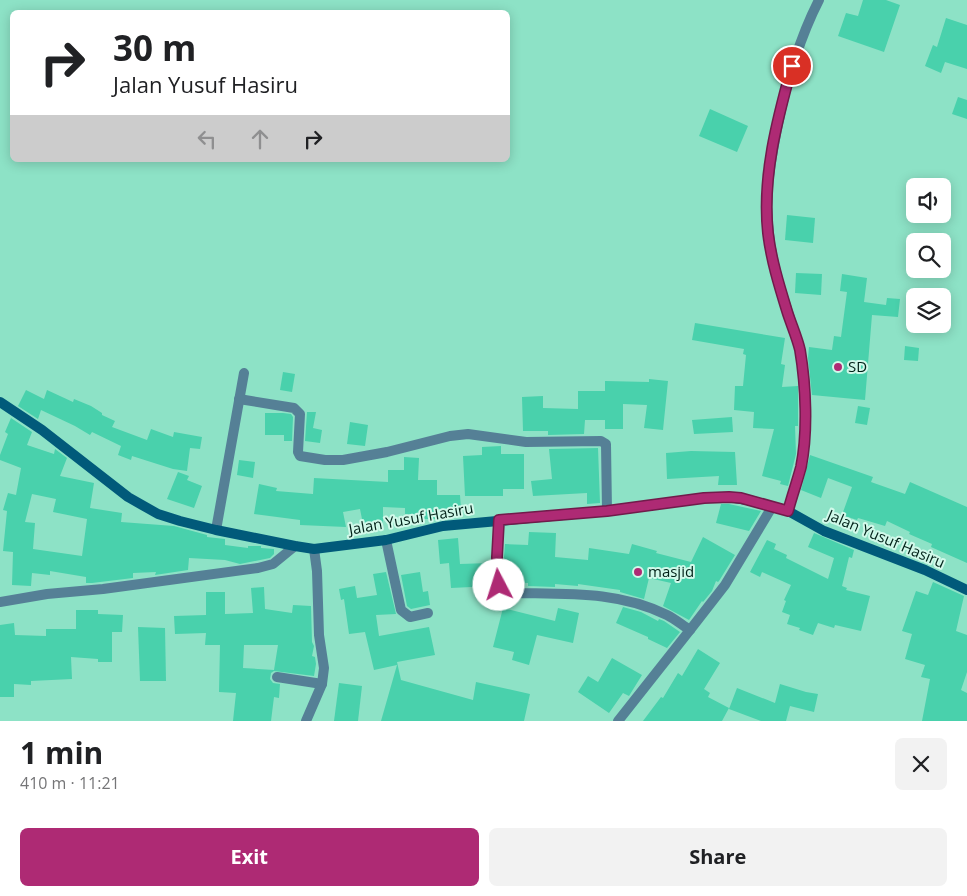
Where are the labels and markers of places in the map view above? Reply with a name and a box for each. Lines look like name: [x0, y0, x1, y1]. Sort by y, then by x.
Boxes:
pin: [771, 45, 813, 87]
place label: SD: [848, 356, 867, 376]
marker: SD: [832, 361, 844, 373]
place label: masjid: [648, 561, 694, 581]
marker: masjid: [632, 566, 644, 578]

